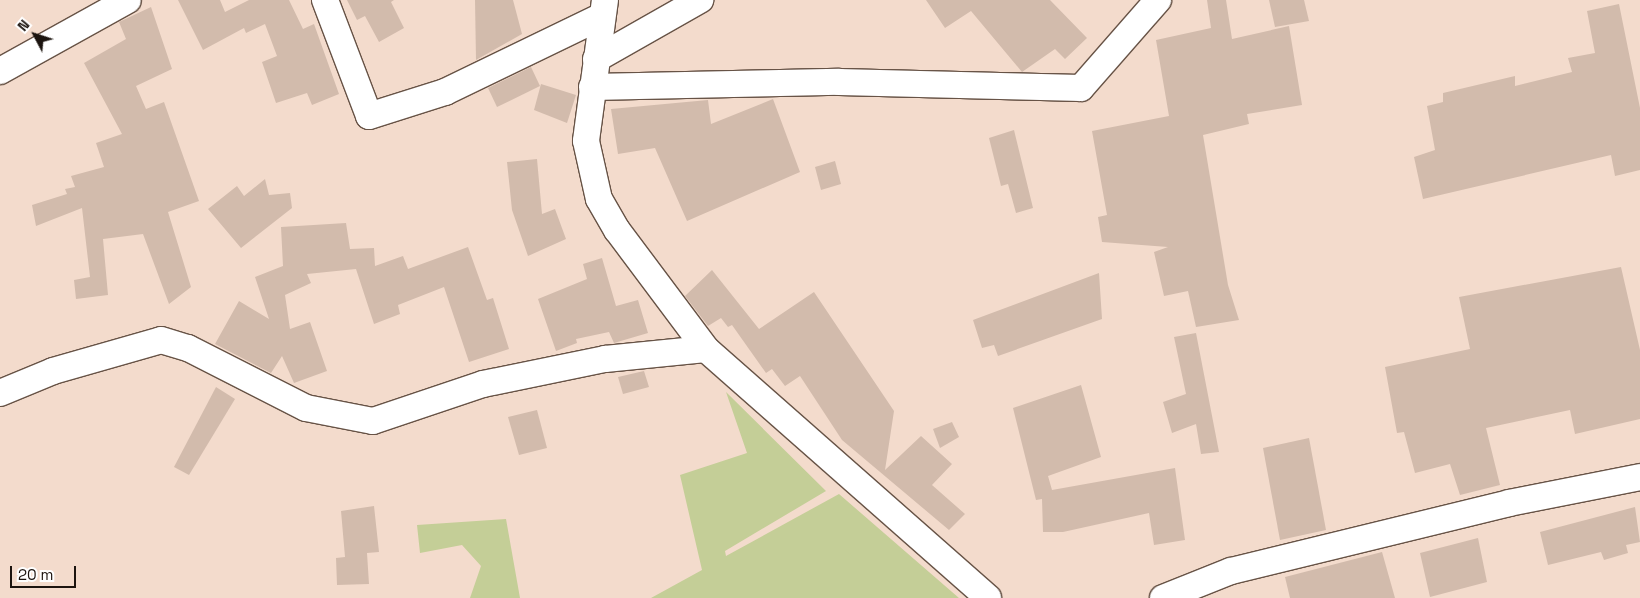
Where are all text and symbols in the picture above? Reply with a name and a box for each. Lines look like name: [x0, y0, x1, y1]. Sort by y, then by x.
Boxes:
north arrow: [10, 10, 60, 60]
text: N: [14, 16, 33, 35]
scale bar: [12, 556, 79, 588]
text: 20 m: [18, 565, 53, 584]

